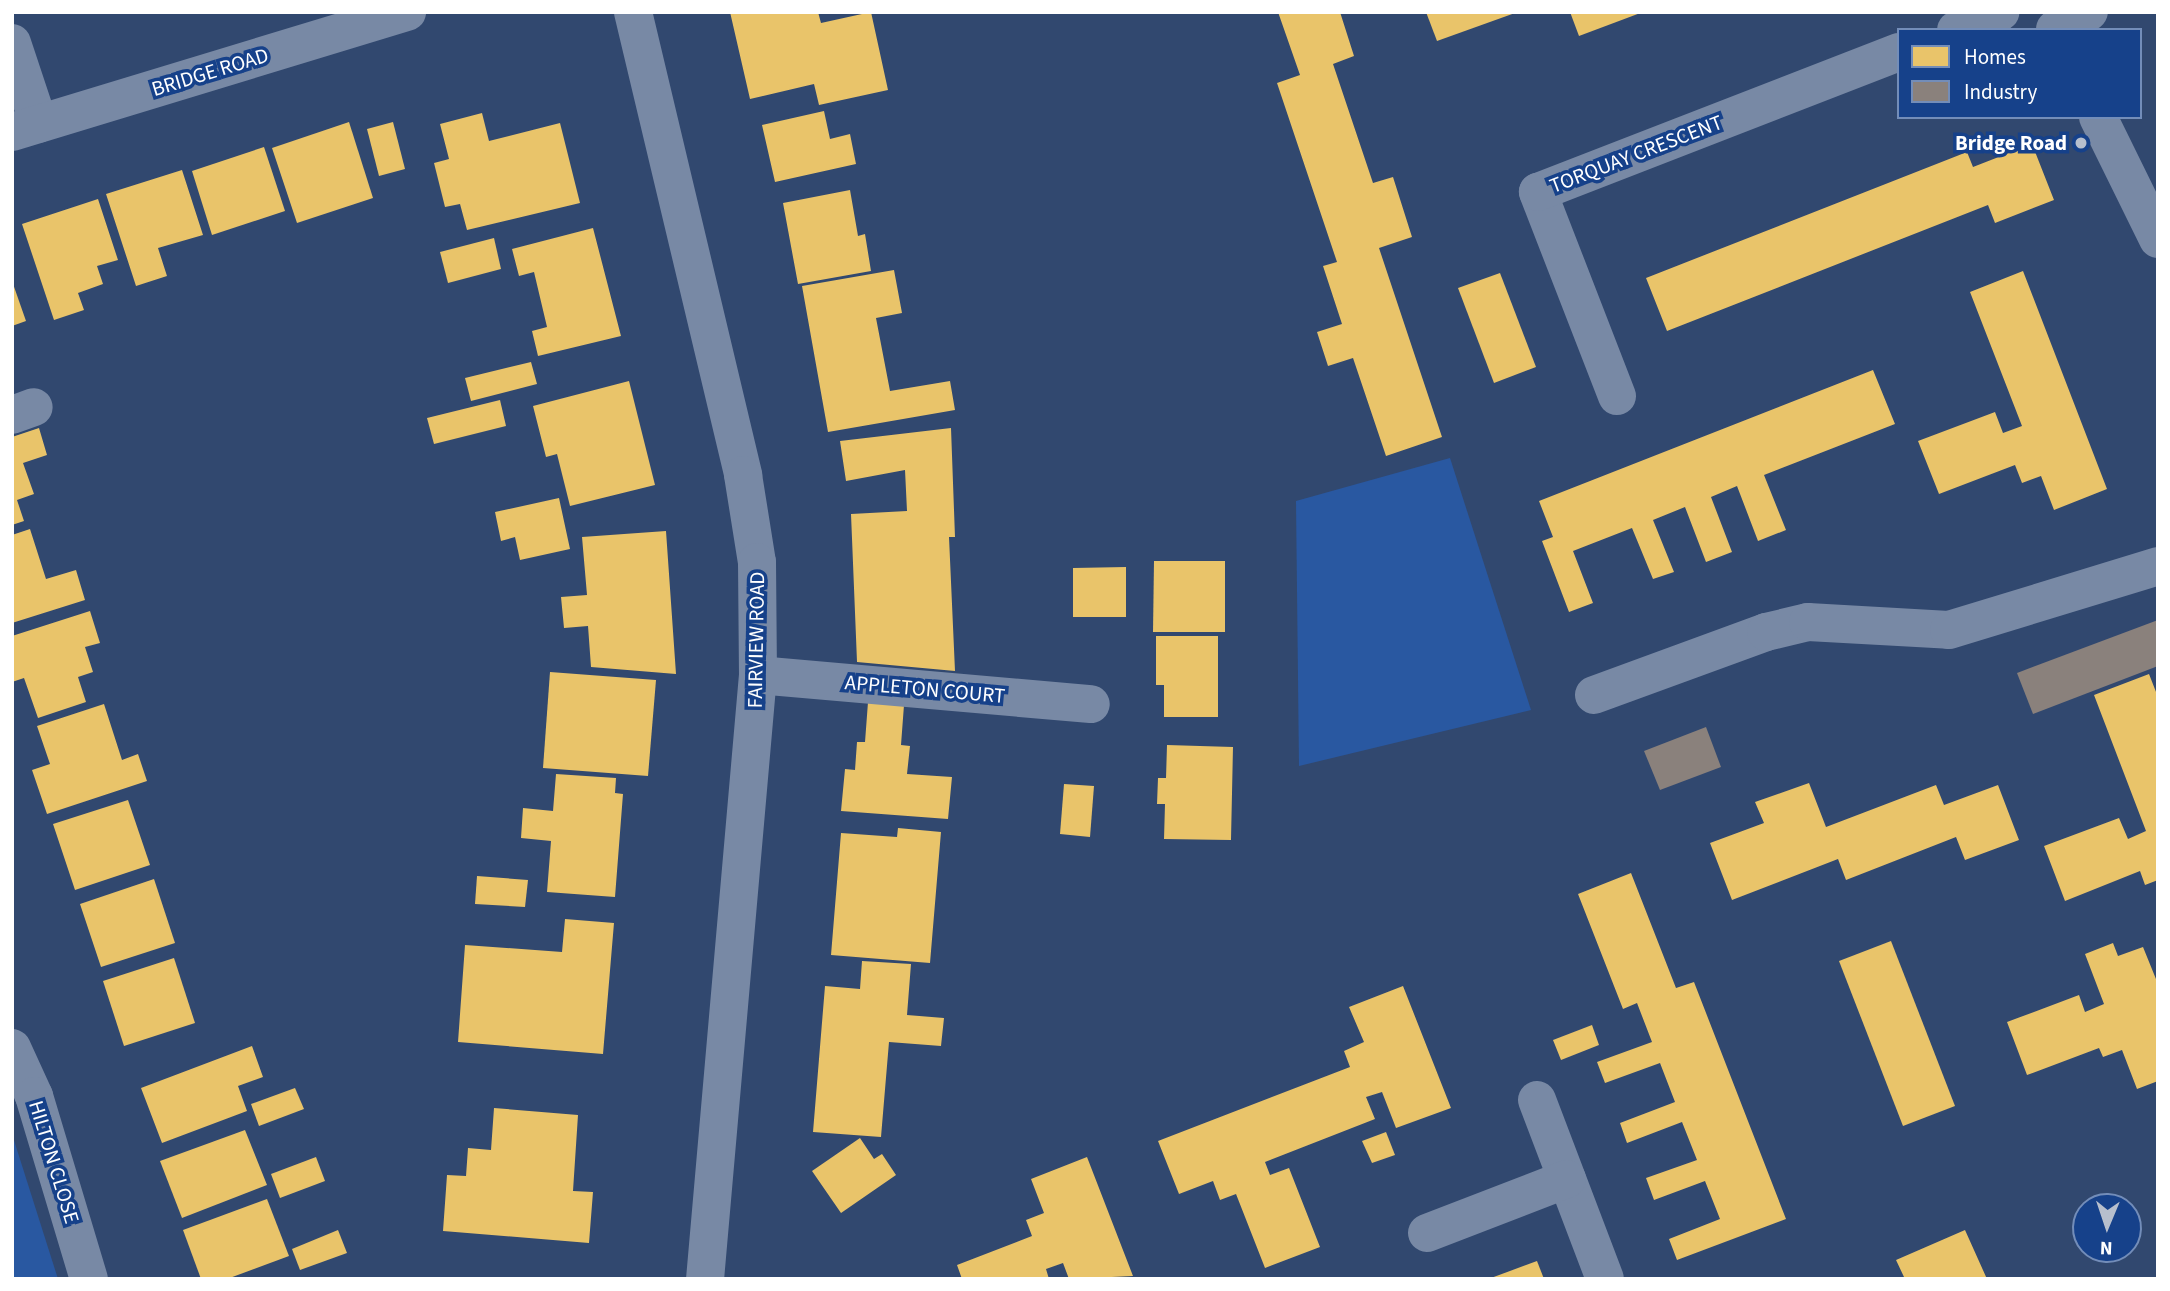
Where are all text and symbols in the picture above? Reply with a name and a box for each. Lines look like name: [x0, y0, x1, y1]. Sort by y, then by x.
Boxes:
legend: [1897, 28, 2142, 119]
street label: BRIDGE ROAD: [148, 42, 272, 102]
text: Homes: [1964, 42, 2026, 72]
text: Industry: [1964, 77, 2037, 107]
street label: TORQUAY CRESCENT: [1546, 109, 1726, 199]
place label: Bridge Road: [1955, 130, 2067, 156]
marker: Bridge Road: [2073, 135, 2089, 151]
street label: FAIRVIEW ROAD: [742, 571, 770, 709]
street label: APPLETON COURT: [844, 669, 1006, 709]
street label: HILTON CLOSE: [23, 1097, 85, 1227]
north arrow: [2072, 1193, 2142, 1263]
text: N: [2100, 1234, 2113, 1261]

